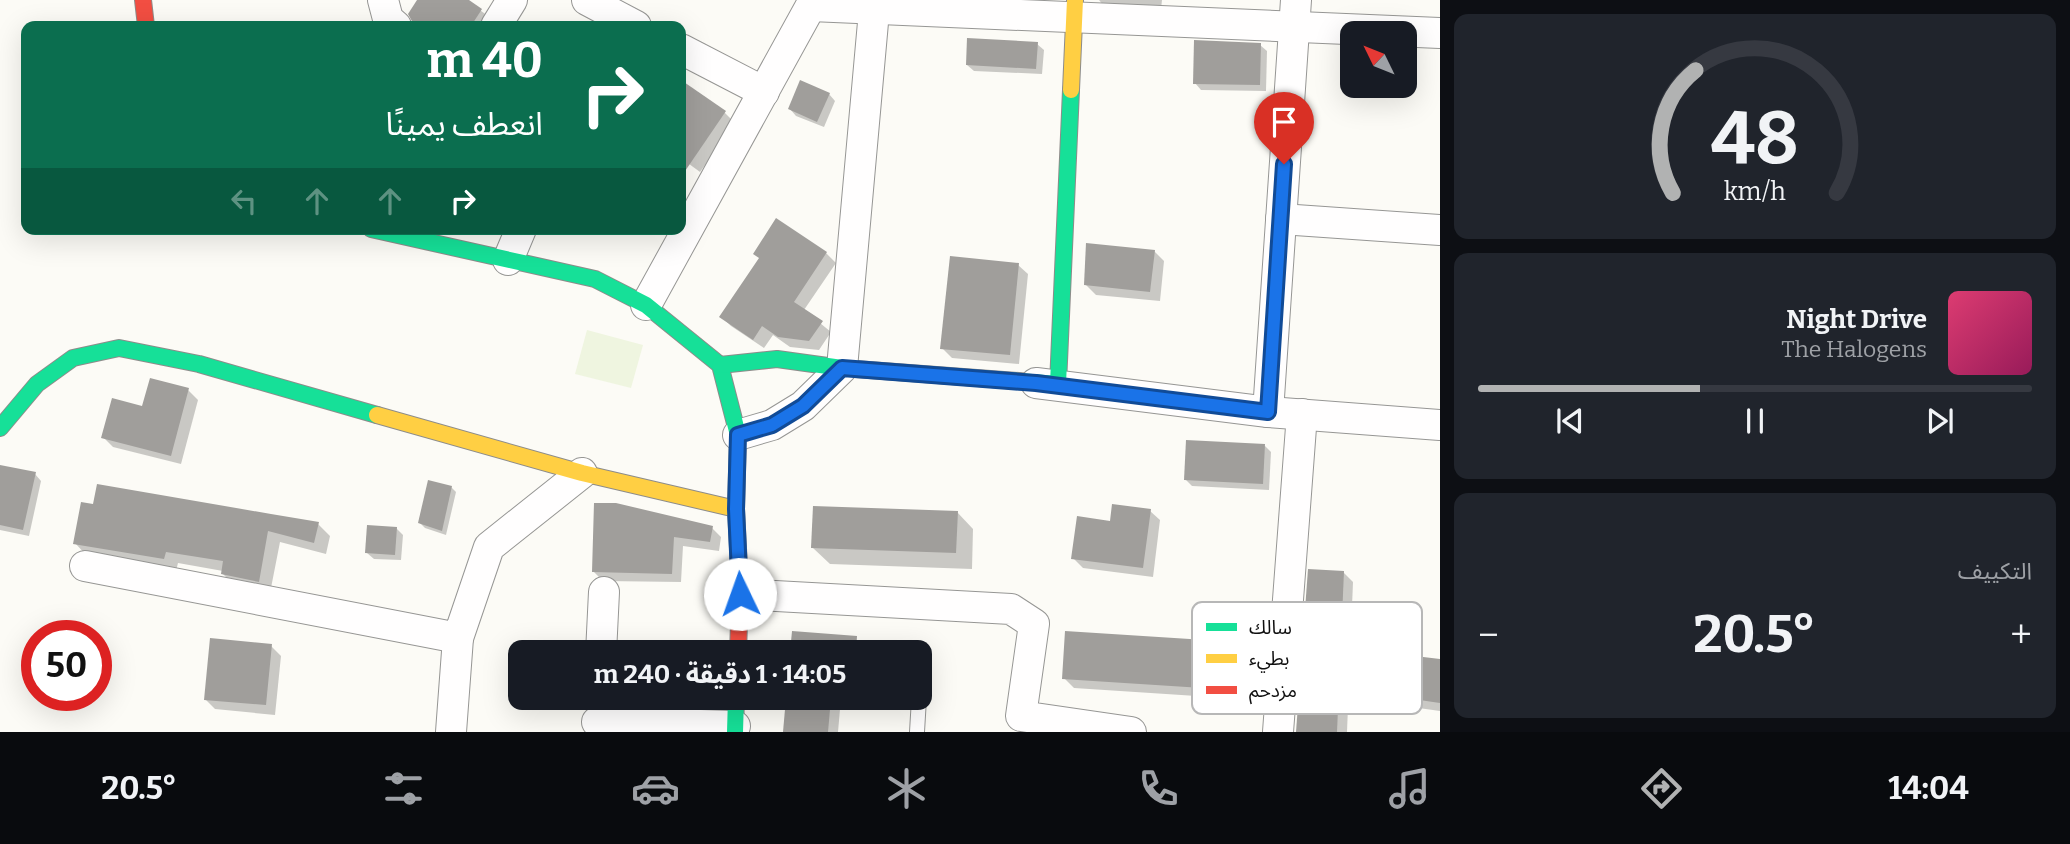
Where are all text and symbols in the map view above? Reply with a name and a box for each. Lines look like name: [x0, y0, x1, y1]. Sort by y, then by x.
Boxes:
north arrow: [1340, 21, 1418, 98]
map controls: [1340, 21, 1417, 98]
text: 40 m: [426, 31, 543, 90]
icon: right: [567, 49, 658, 140]
pin: [1254, 92, 1314, 164]
text: 48: [1711, 95, 1799, 182]
icon: arrive: [1265, 103, 1303, 141]
text: انعطف يمينًا: [386, 105, 543, 143]
text: km/h: [1724, 176, 1786, 206]
icon: left: [225, 182, 263, 220]
icon: ahead: [298, 182, 336, 220]
icon: ahead: [371, 182, 409, 220]
icon: right: [444, 182, 482, 220]
text: Night Drive: [1786, 304, 1927, 335]
text: The Halogens: [1781, 335, 1927, 363]
icon: previous: [1551, 402, 1589, 440]
icon: pause: [1736, 402, 1774, 440]
icon: next: [1921, 402, 1959, 440]
position arrow: [703, 557, 777, 631]
text: التكييف: [1958, 557, 2032, 585]
legend: [1192, 602, 1422, 714]
text: 20.5°: [1693, 603, 1816, 666]
text: −: [1478, 612, 1499, 658]
text: +: [2010, 612, 2032, 658]
text: سالك: [1249, 616, 1292, 639]
speed limit sign: 50: [21, 620, 112, 711]
text: بطيء: [1249, 647, 1289, 673]
text: 14:05 · 1 دقيقة · 240 m: [594, 659, 846, 690]
text: مزدحم: [1249, 679, 1297, 705]
icon: filters: [379, 764, 428, 813]
icon: car: [631, 764, 680, 813]
icon: climate: [882, 764, 931, 813]
icon: phone: [1134, 764, 1183, 813]
icon: music: [1385, 764, 1434, 813]
icon: directions: [1637, 764, 1686, 813]
text: 20.5°: [101, 769, 177, 807]
text: 14:04: [1888, 769, 1969, 807]

